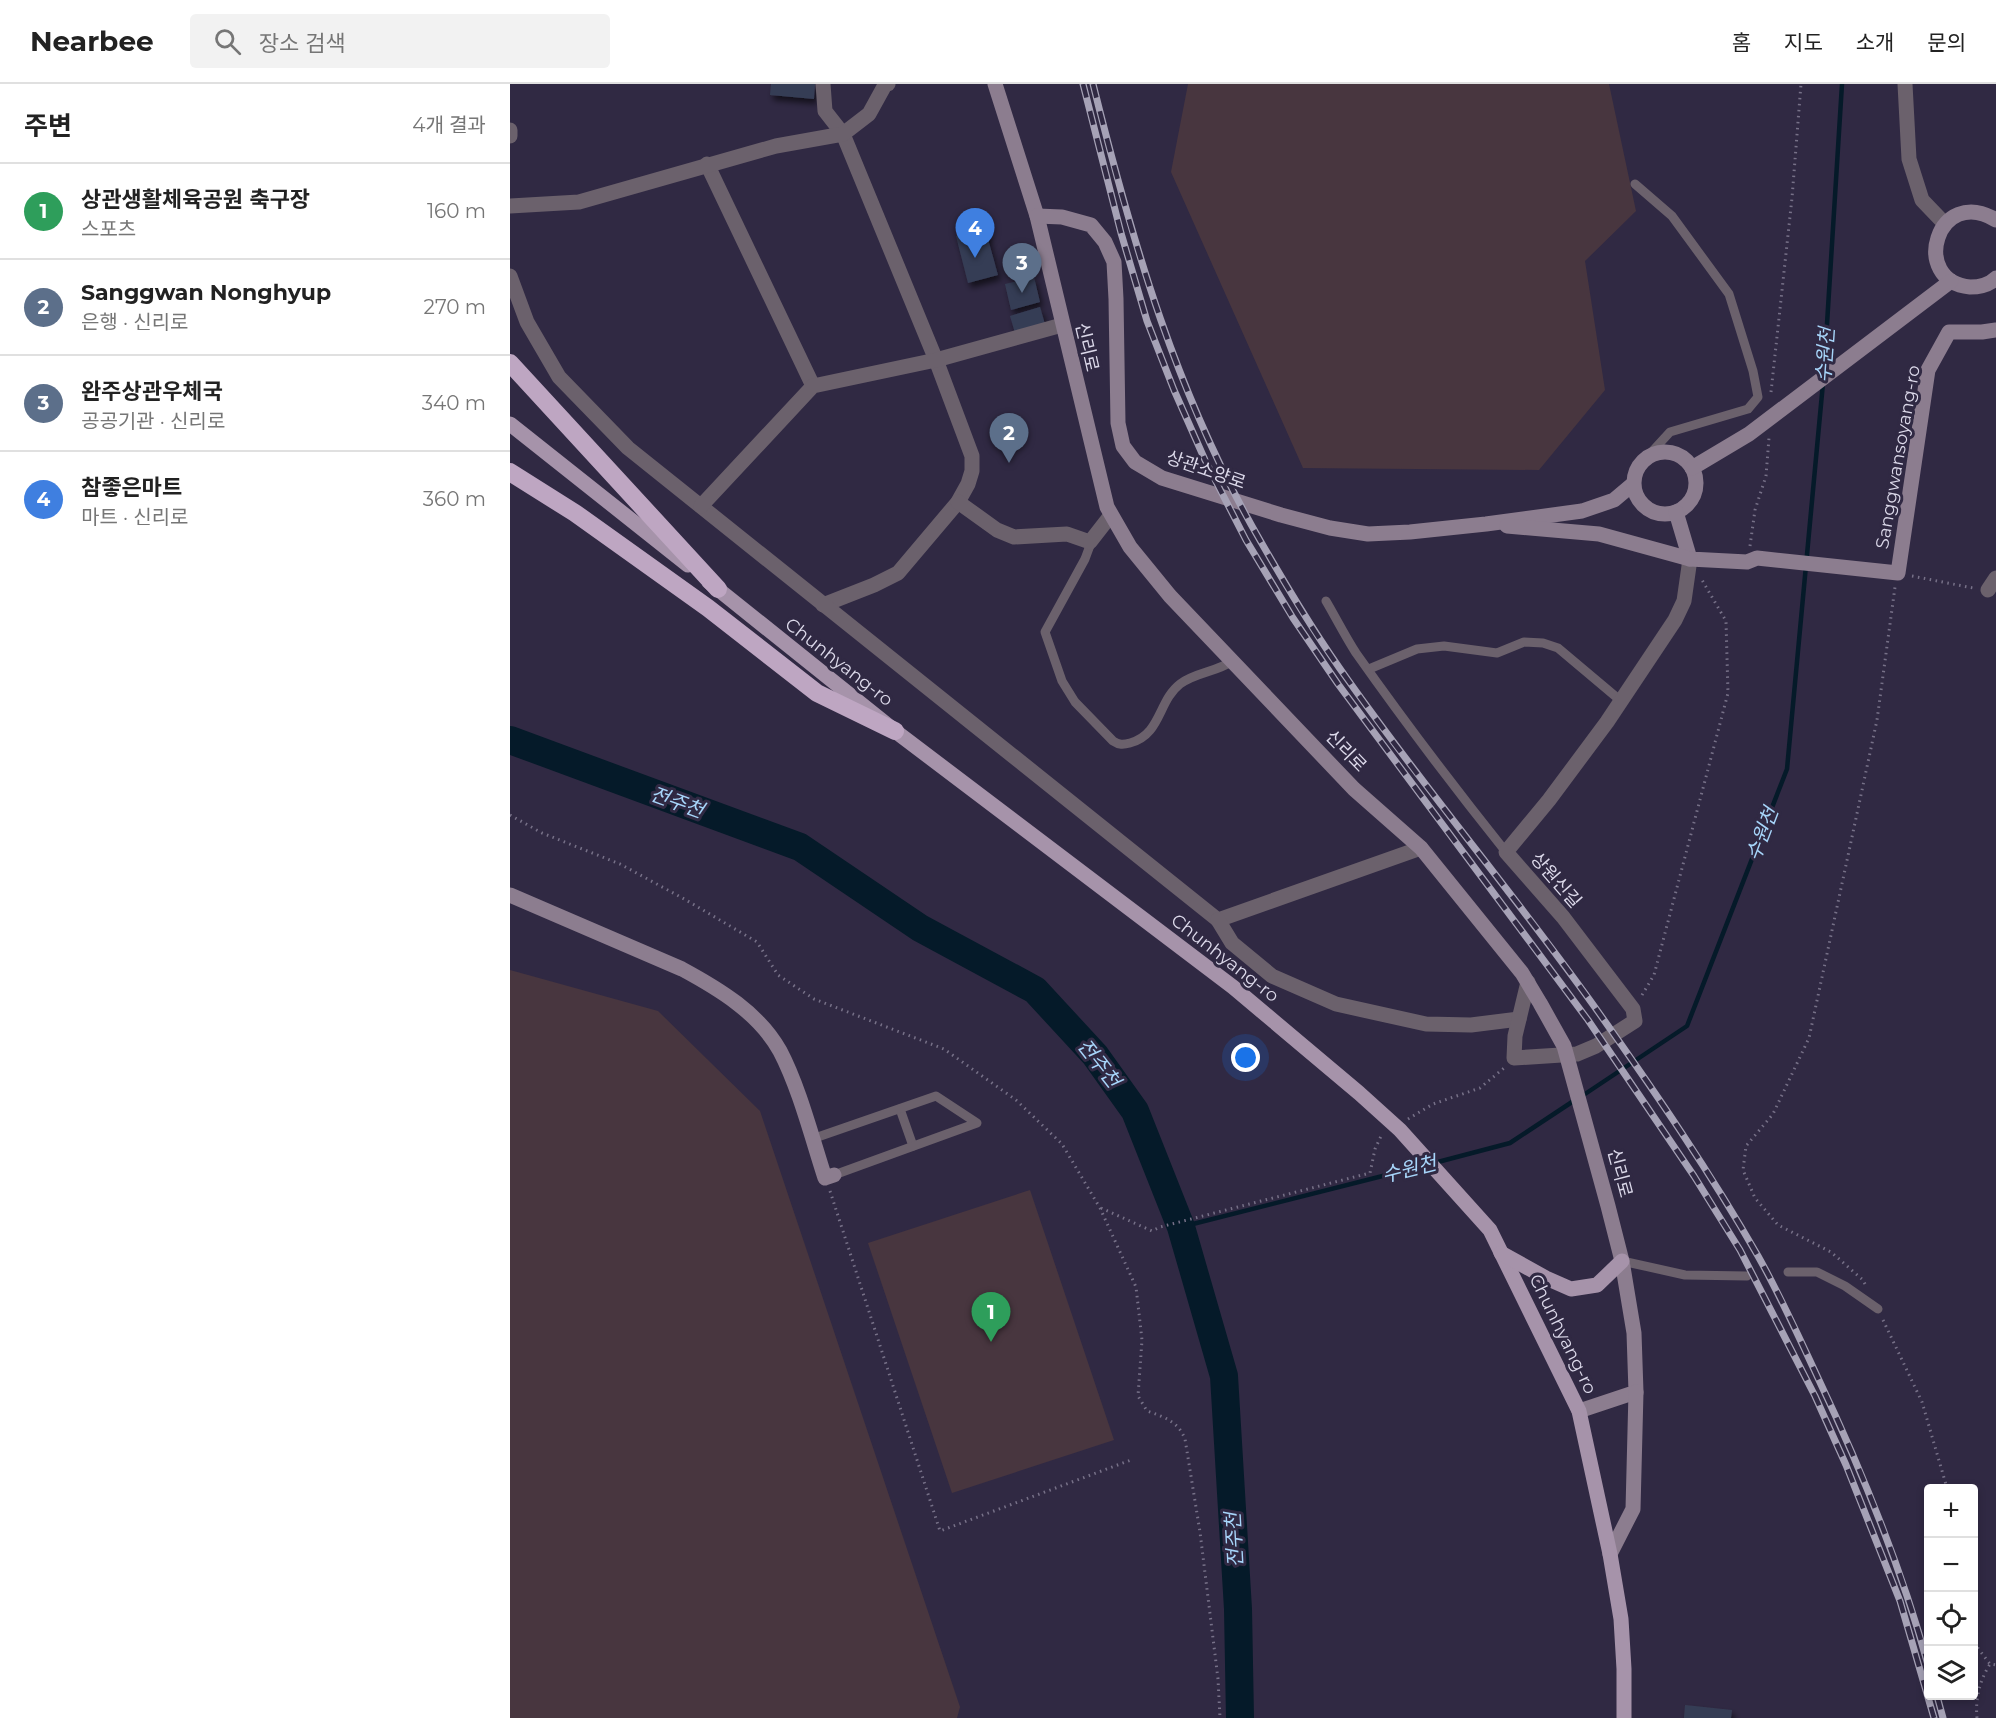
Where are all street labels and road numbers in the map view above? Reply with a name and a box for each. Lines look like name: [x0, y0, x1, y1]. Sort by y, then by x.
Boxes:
street label: 신리로: [1071, 320, 1103, 374]
street label: Sanggwansoyang-ro: [1871, 363, 1925, 551]
street label: 상관소양로: [1163, 446, 1249, 494]
street label: Chunhyang-ro: [781, 613, 897, 711]
street label: 신리로: [1321, 725, 1371, 777]
street label: 상원신길: [1526, 848, 1586, 912]
street label: Chunhyang-ro: [1167, 909, 1283, 1007]
street label: 신리로: [1603, 1146, 1637, 1200]
street label: Chunhyang-ro: [1524, 1270, 1602, 1398]

